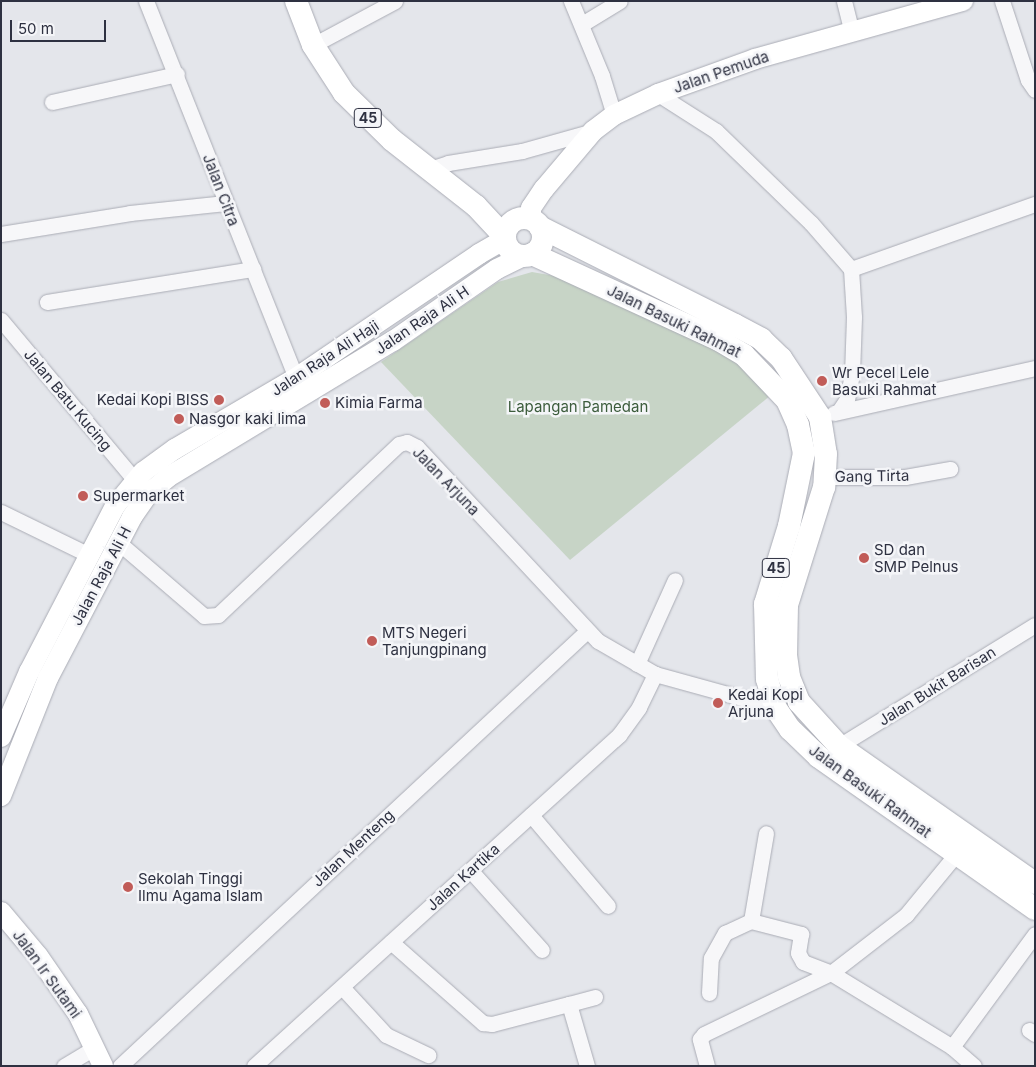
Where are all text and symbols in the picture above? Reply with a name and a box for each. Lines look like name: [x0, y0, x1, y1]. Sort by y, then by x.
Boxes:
scale bar: [12, 10, 109, 42]
text: 50 m: [18, 19, 54, 38]
street label: Jalan Pemuda: [671, 47, 771, 97]
road number: 45: [353, 106, 383, 130]
street label: Jalan Citra: [199, 151, 243, 229]
street label: Jalan Basuki Rahmat: [604, 281, 744, 361]
street label: Jalan Raja Ali H: [372, 282, 472, 358]
street label: Jalan Raja Ali Haji: [268, 316, 382, 400]
street label: Jalan Batu Kucing: [20, 346, 116, 454]
place label: Wr Pecel Lele Basuki Rahmat: [832, 363, 936, 398]
marker: Wr Pecel Lele Basuki Rahmat: [816, 375, 828, 387]
place label: Kedai Kopi BISS: [97, 391, 209, 409]
marker: Kedai Kopi BISS: [213, 394, 225, 406]
place label: Kimia Farma: [335, 394, 423, 412]
marker: Kimia Farma: [319, 397, 331, 409]
park label: Lapangan Pamedan: [508, 398, 648, 416]
place label: Nasgor kaki lima: [189, 410, 306, 428]
marker: Nasgor kaki lima: [173, 413, 185, 425]
street label: Jalan Arjuna: [409, 443, 483, 519]
street label: Gang Tirta: [835, 466, 909, 486]
place label: Supermarket: [93, 487, 184, 505]
marker: Supermarket: [77, 490, 89, 502]
street label: Jalan Raja Ali H: [67, 523, 135, 629]
place label: SD dan SMP Pelnus: [874, 540, 958, 575]
marker: SD dan SMP Pelnus: [858, 552, 870, 564]
road number: 45: [761, 556, 791, 580]
place label: MTS Negeri Tanjungpinang: [382, 623, 487, 658]
marker: MTS Negeri Tanjungpinang: [366, 635, 378, 647]
street label: Jalan Bukit Barisan: [875, 643, 999, 729]
place label: Kedai Kopi Arjuna: [728, 685, 803, 720]
marker: Kedai Kopi Arjuna: [712, 697, 724, 709]
street label: Jalan Basuki Rahmat: [805, 741, 935, 841]
street label: Jalan Menteng: [309, 806, 397, 890]
street label: Jalan Kartika: [423, 840, 503, 914]
place label: Sekolah Tinggi Ilmu Agama Islam: [138, 869, 263, 904]
marker: Sekolah Tinggi Ilmu Agama Islam: [122, 881, 134, 893]
street label: Jalan Ir Sutami: [9, 926, 85, 1022]

